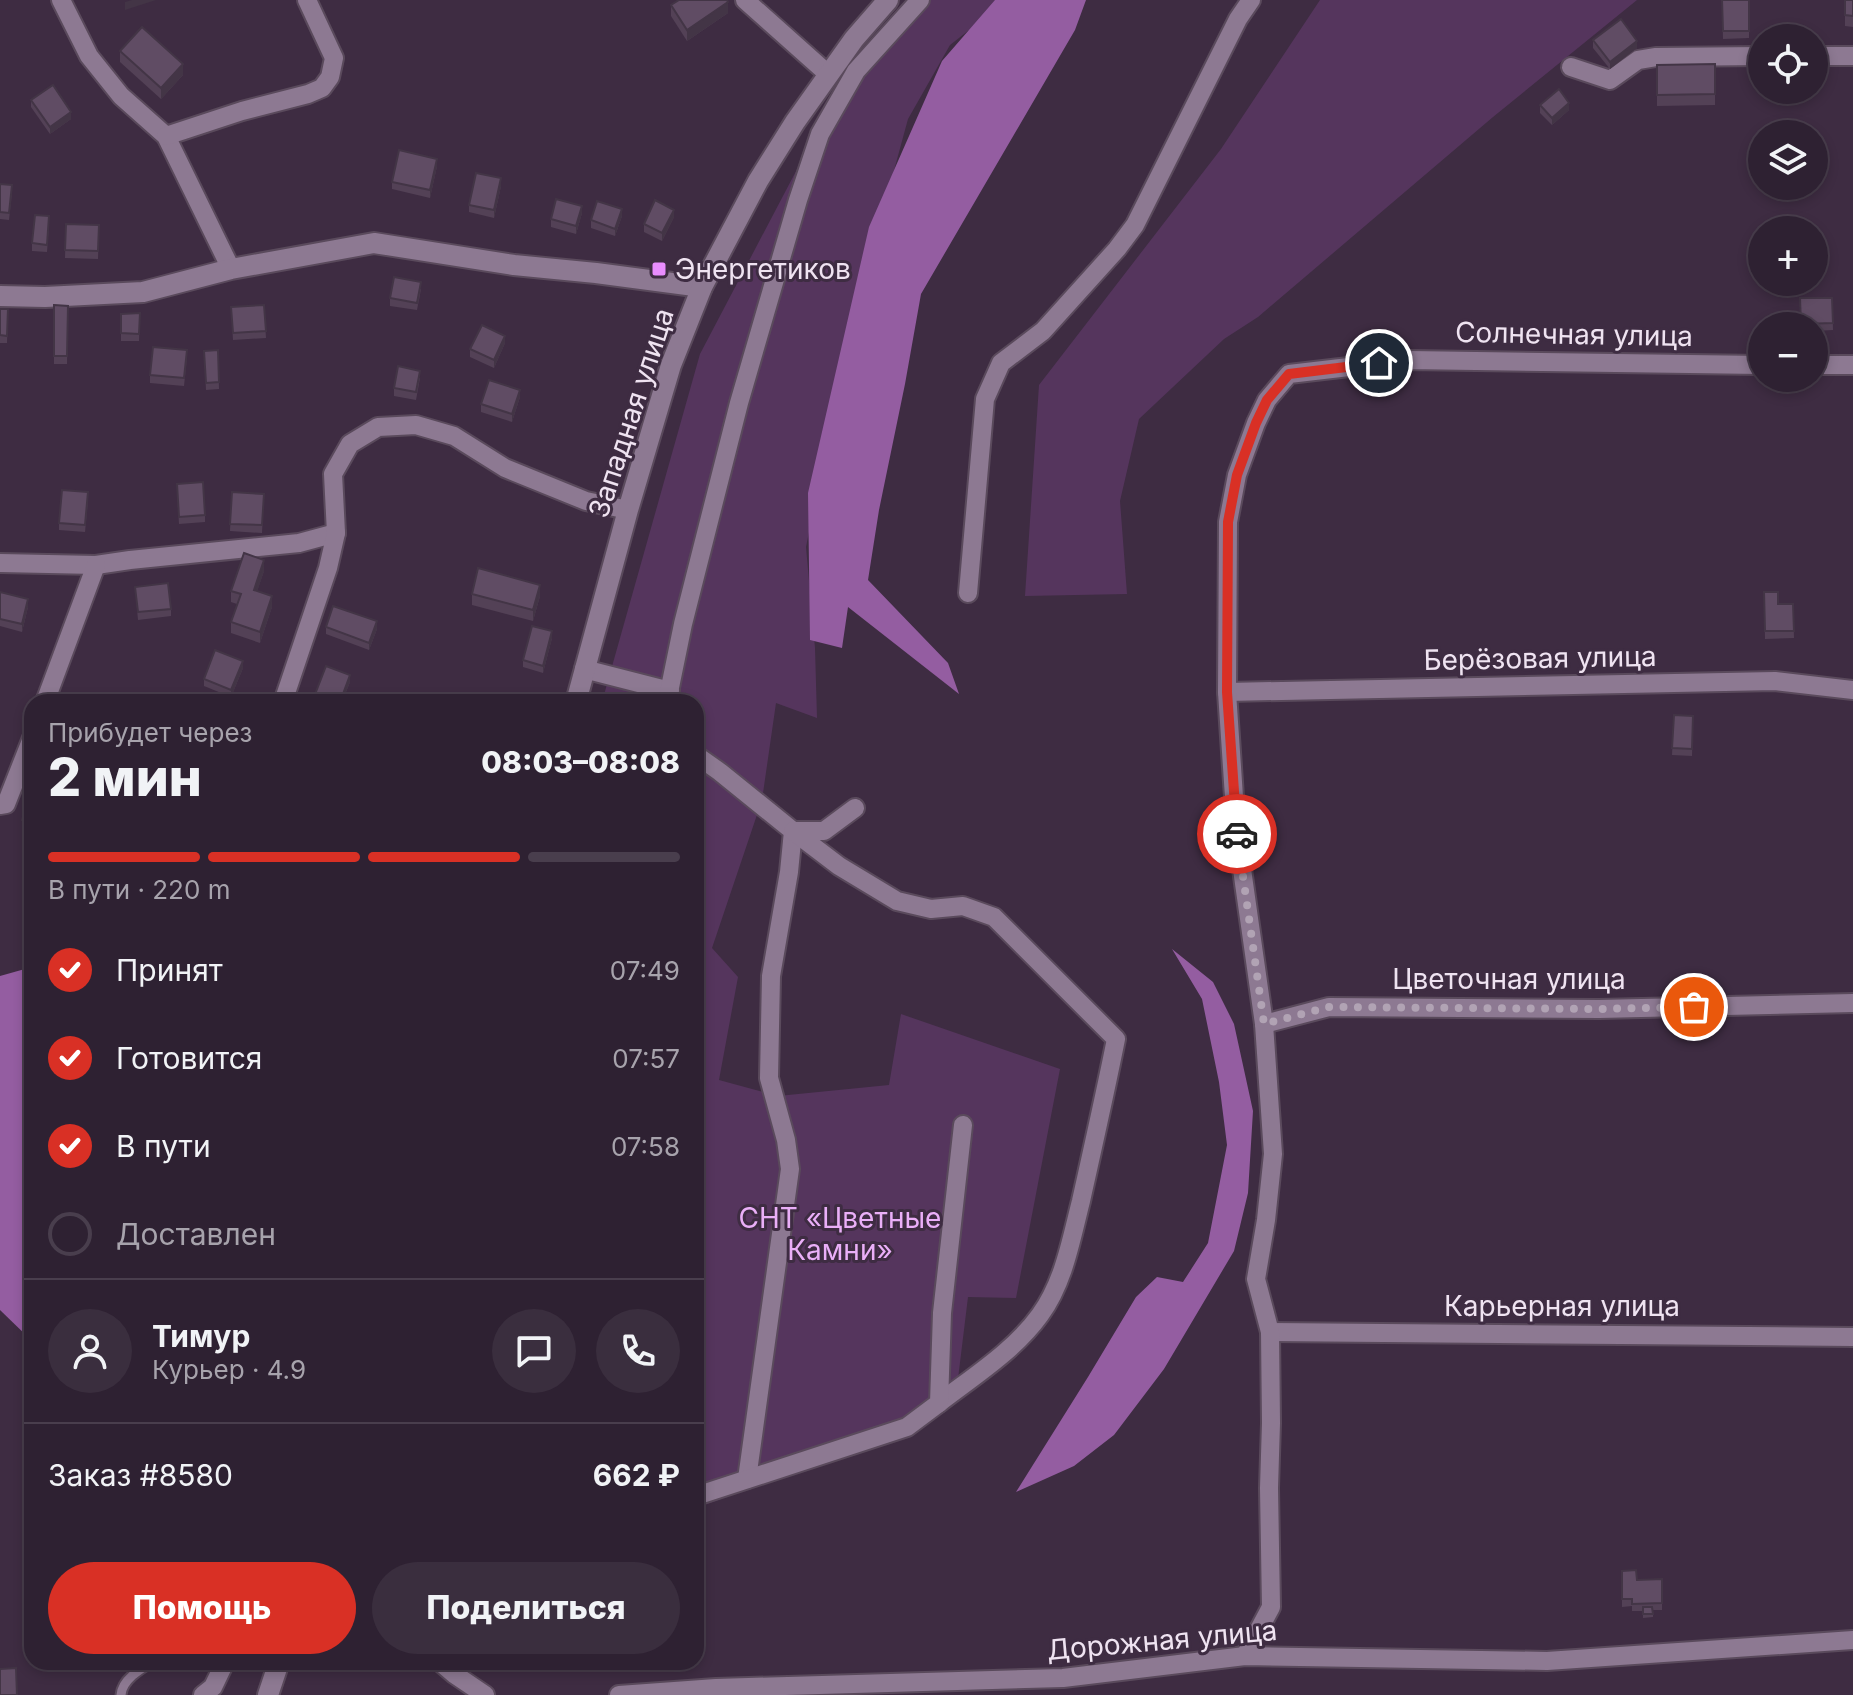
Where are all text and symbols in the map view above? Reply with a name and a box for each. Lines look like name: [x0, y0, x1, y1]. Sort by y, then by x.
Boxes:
map controls: [1748, 24, 1828, 392]
button: locate: [1748, 24, 1828, 104]
button: layers: [1748, 120, 1828, 200]
button: +: [1748, 216, 1828, 296]
place label: Энергетиков: [675, 252, 851, 286]
marker: Энергетиков: [650, 260, 668, 278]
street label: Западная улица: [581, 304, 681, 522]
button: −: [1748, 312, 1828, 392]
street label: Солнечная улица: [1455, 315, 1693, 353]
pin: [1345, 329, 1413, 397]
icon: home: [1357, 341, 1401, 385]
street label: Берёзовая улица: [1423, 639, 1657, 677]
text: Прибудет через: [48, 717, 252, 748]
text: 08:03–08:08: [481, 744, 680, 780]
text: 2 мин: [48, 746, 202, 809]
courier: [1197, 794, 1277, 874]
icon: car: [1215, 812, 1259, 856]
text: В пути · 220 m: [48, 874, 230, 905]
icon: check: [48, 948, 92, 992]
text: Принят: [116, 952, 223, 988]
text: 07:49: [610, 955, 680, 986]
street label: Цветочная улица: [1392, 962, 1626, 996]
pin: [1660, 973, 1728, 1041]
icon: bag: [1672, 985, 1716, 1029]
icon: check: [48, 1036, 92, 1080]
text: Готовится: [116, 1040, 262, 1076]
text: 07:57: [612, 1043, 680, 1074]
icon: check: [48, 1124, 92, 1168]
text: В пути: [116, 1128, 211, 1164]
text: 07:58: [611, 1131, 680, 1162]
park label: СНТ «Цветные Камни»: [739, 1201, 941, 1267]
text: Доставлен: [116, 1216, 276, 1252]
street label: Карьерная улица: [1444, 1289, 1680, 1323]
button: person: [48, 1309, 132, 1393]
button: chat: [492, 1309, 576, 1393]
button: phone: [596, 1309, 680, 1393]
text: Тимур: [152, 1318, 250, 1354]
text: Курьер · 4.9: [152, 1354, 306, 1385]
text: Заказ #8580: [48, 1457, 233, 1493]
text: 662 ₽: [593, 1457, 680, 1493]
button: Помощь: [48, 1562, 356, 1654]
button: Поделиться: [372, 1562, 680, 1654]
street label: Дорожная улица: [1045, 1613, 1279, 1667]

